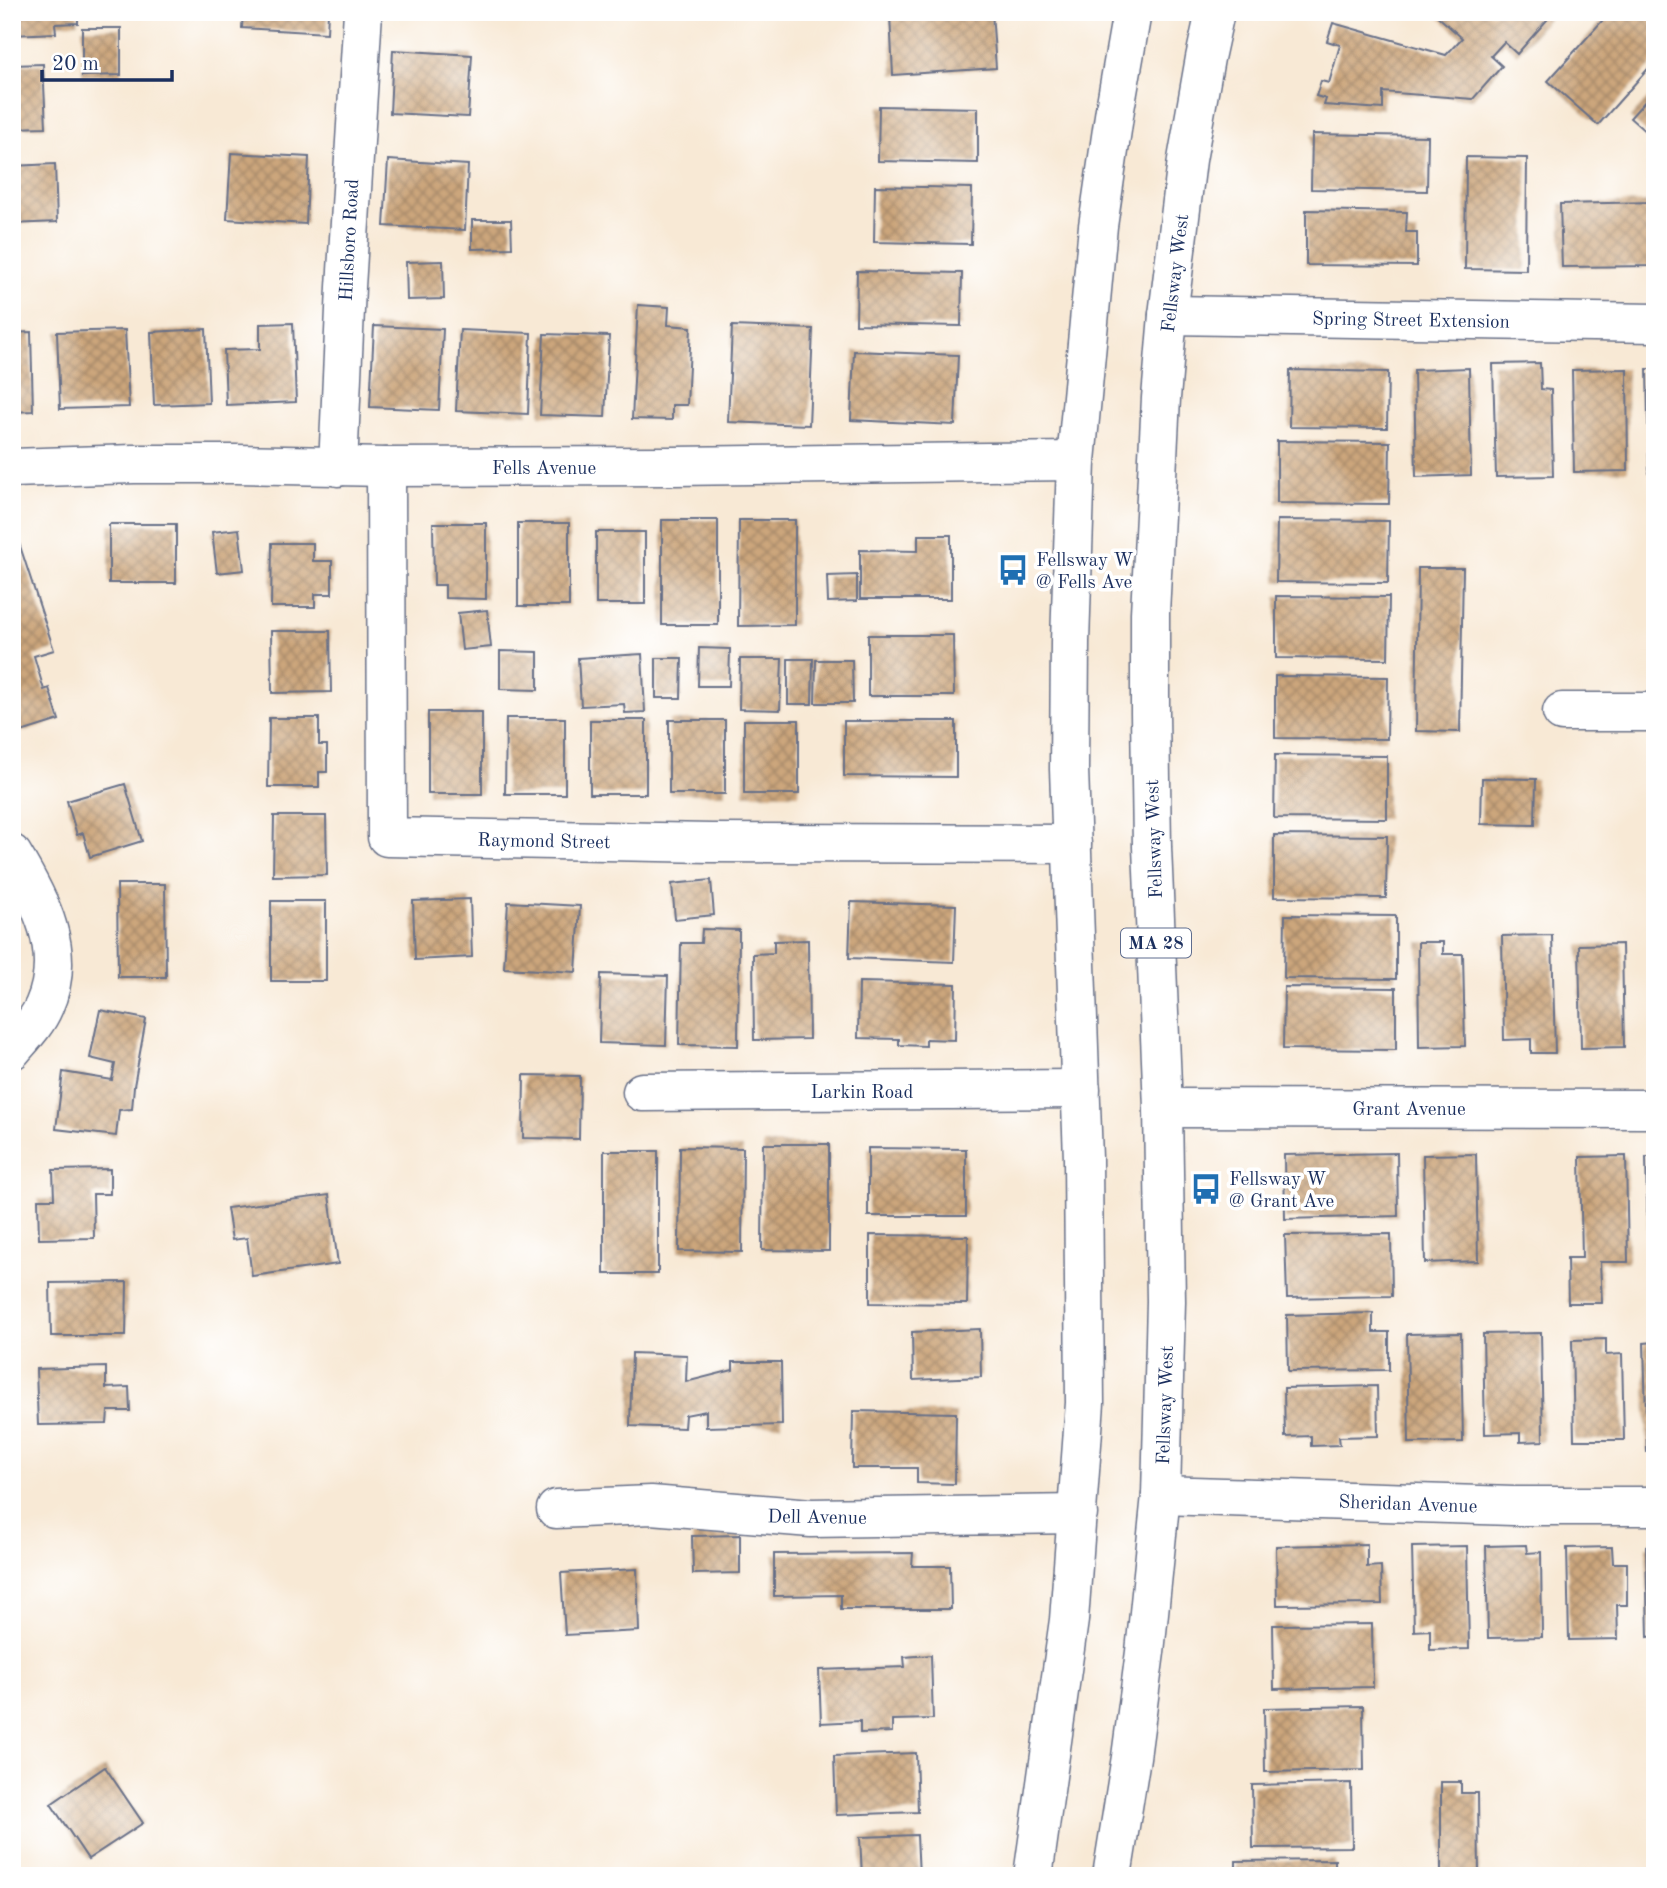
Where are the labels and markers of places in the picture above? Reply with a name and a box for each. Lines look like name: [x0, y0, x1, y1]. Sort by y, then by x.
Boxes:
place label: Fellsway W @ Fells Ave: [1036, 552, 1134, 593]
bus stop icon: Fellsway W @ Fells Ave: [996, 553, 1030, 587]
place label: Fellsway W @ Grant Ave: [1229, 1171, 1334, 1212]
bus stop icon: Fellsway W @ Grant Ave: [1189, 1172, 1223, 1206]

